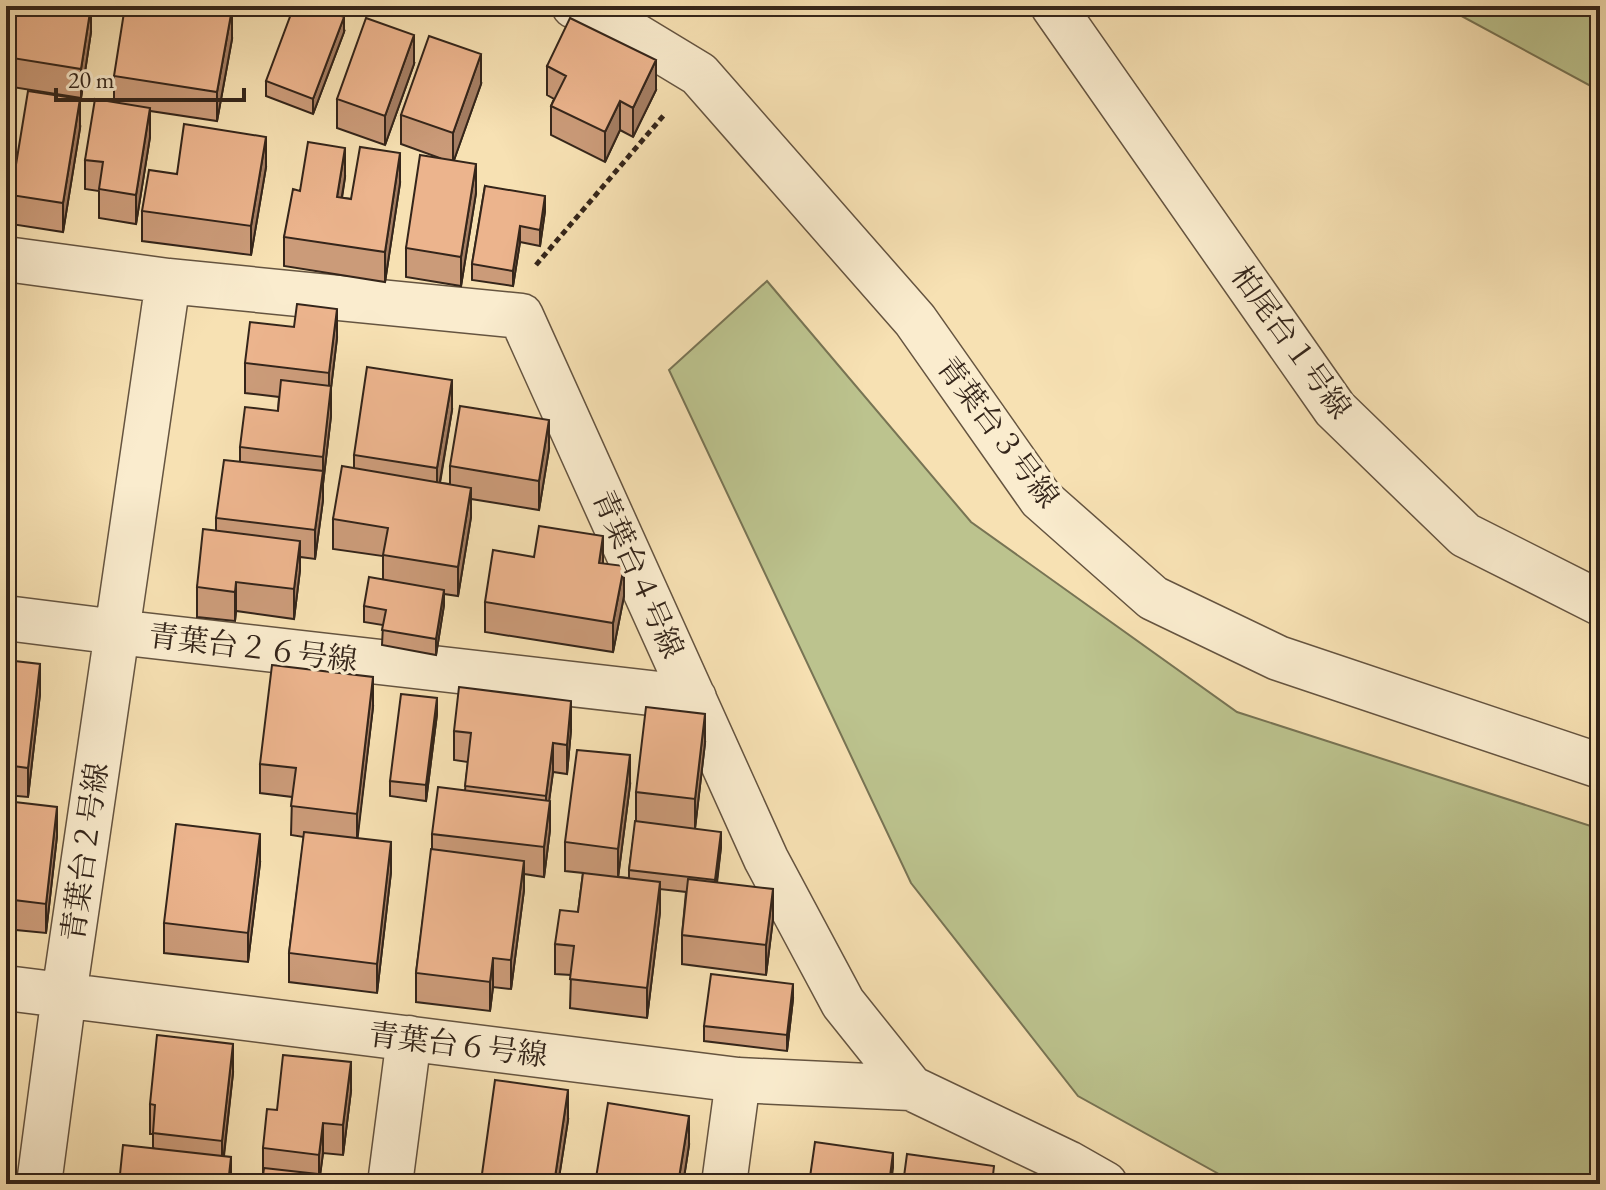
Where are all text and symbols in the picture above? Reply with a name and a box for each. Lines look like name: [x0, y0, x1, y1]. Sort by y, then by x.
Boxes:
scale bar: [56, 52, 244, 102]
text: 20 m: [68, 64, 115, 95]
street label: 柏尾台１号線: [1223, 257, 1360, 426]
street label: 青葉台３号線: [929, 348, 1068, 515]
street label: 青葉台４号線: [584, 484, 693, 664]
street label: 青葉台２６号線: [146, 615, 360, 680]
street label: 青葉台２号線: [53, 760, 116, 944]
street label: 青葉台６号線: [366, 1014, 550, 1075]

